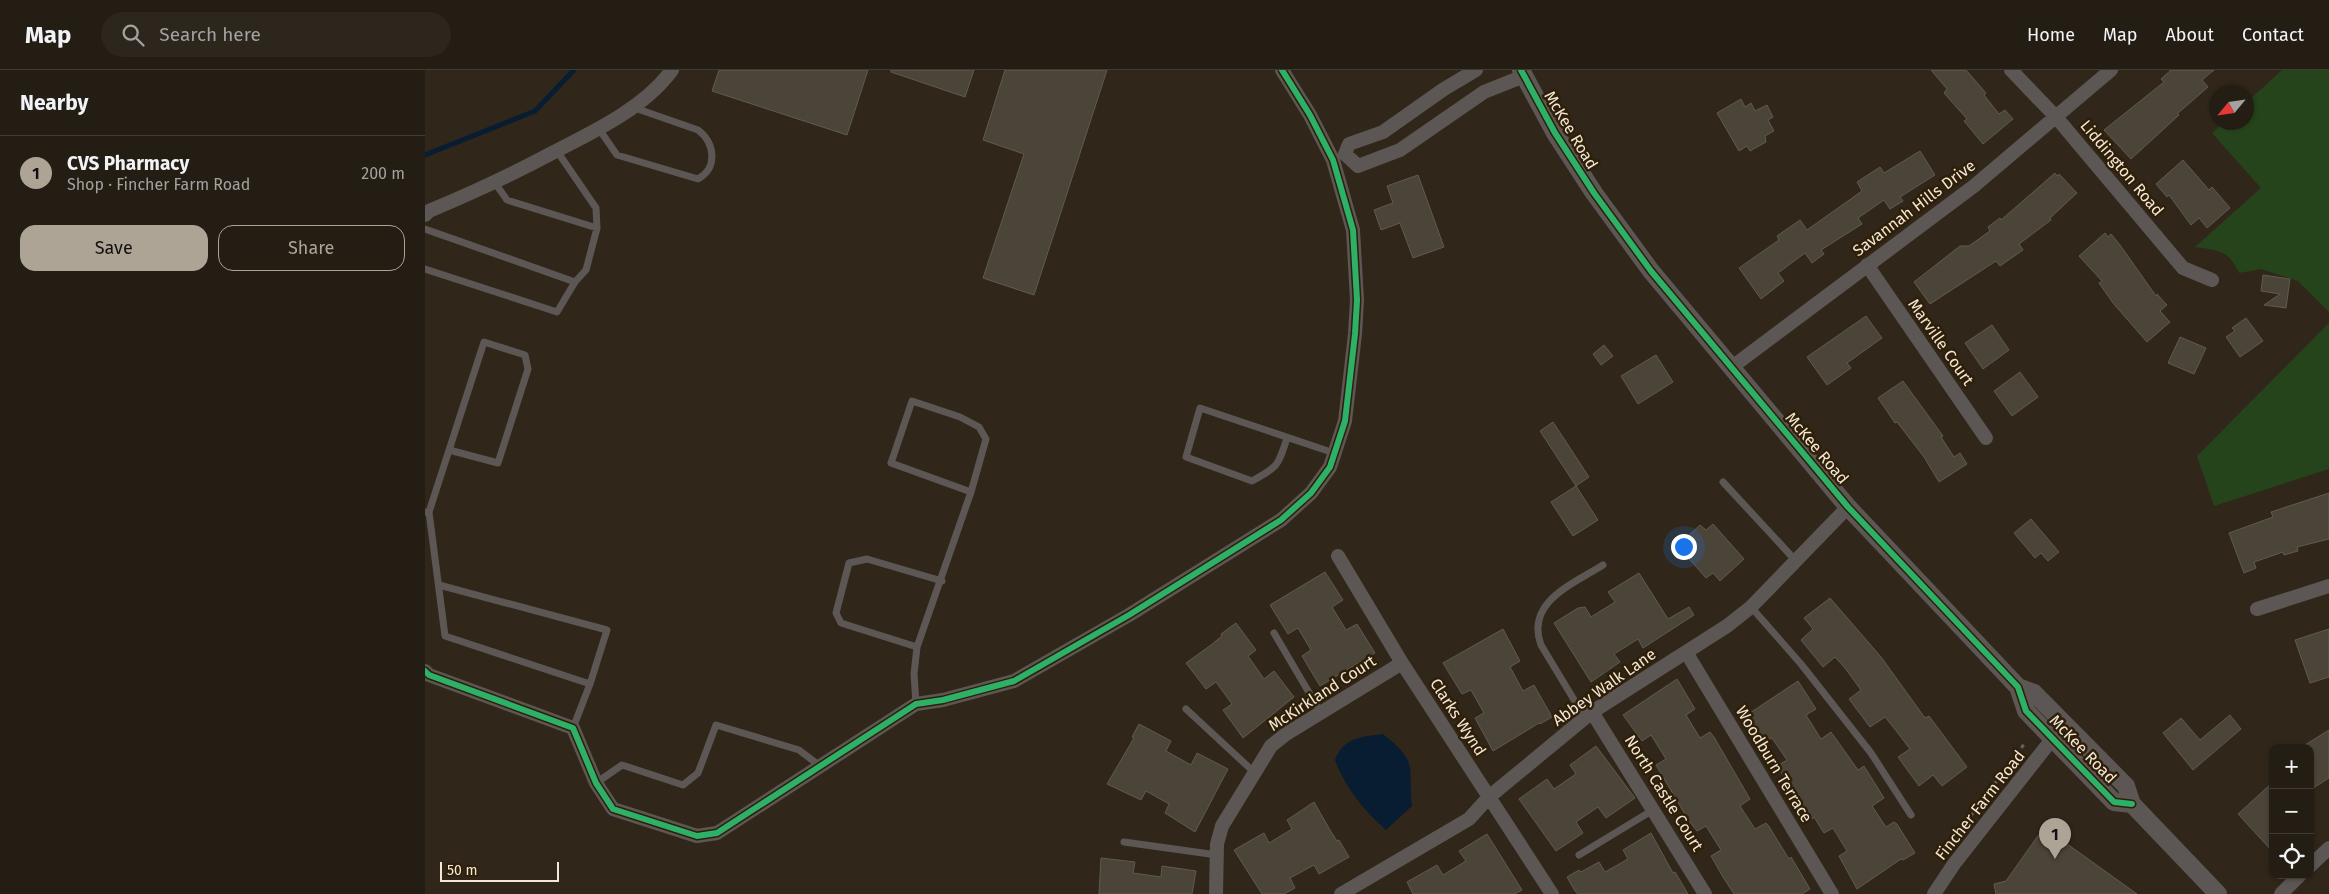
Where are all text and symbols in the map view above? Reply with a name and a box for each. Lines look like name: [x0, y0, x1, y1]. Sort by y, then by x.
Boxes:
search box: [101, 12, 451, 57]
text: Map: [25, 21, 71, 49]
icon: search: [119, 21, 147, 49]
text: Search here: [159, 23, 261, 46]
text: Home: [2027, 24, 2075, 46]
text: Map: [2103, 24, 2137, 46]
text: About: [2165, 24, 2214, 46]
text: Contact: [2242, 24, 2304, 46]
north arrow: [2209, 85, 2254, 130]
street label: McKee Road: [1540, 87, 1602, 173]
text: Nearby: [20, 90, 88, 116]
street label: Liddington Road: [2076, 116, 2168, 220]
text: CVS Pharmacy: [67, 152, 189, 175]
street label: Savannah Hills Drive: [1849, 156, 1979, 260]
text: 1: [32, 164, 40, 183]
text: 200 m: [361, 164, 405, 183]
text: Shop · Fincher Farm Road: [67, 175, 250, 194]
button: Save: [20, 225, 208, 271]
button: Share: [218, 225, 405, 271]
street label: Marville Court: [1904, 295, 1978, 389]
street label: McKee Road: [1781, 408, 1853, 488]
your location: [1671, 534, 1697, 560]
street label: Abbey Walk Lane: [1549, 644, 1659, 730]
street label: McKirkland Court: [1265, 651, 1379, 735]
street label: Clarks Wynd: [1426, 675, 1490, 759]
street label: Woodburn Terrace: [1732, 702, 1816, 826]
street label: McKee Road: [2046, 711, 2120, 787]
street label: North Castle Court: [1621, 732, 1707, 855]
map controls: [2269, 744, 2314, 879]
button: +: [2269, 744, 2314, 789]
street label: Fincher Farm Road: [1931, 746, 2029, 864]
button: −: [2269, 789, 2314, 834]
pin: 1: [2039, 818, 2071, 859]
button: locate: [2269, 834, 2314, 879]
scale bar: [440, 859, 559, 882]
text: 50 m: [447, 862, 478, 879]

